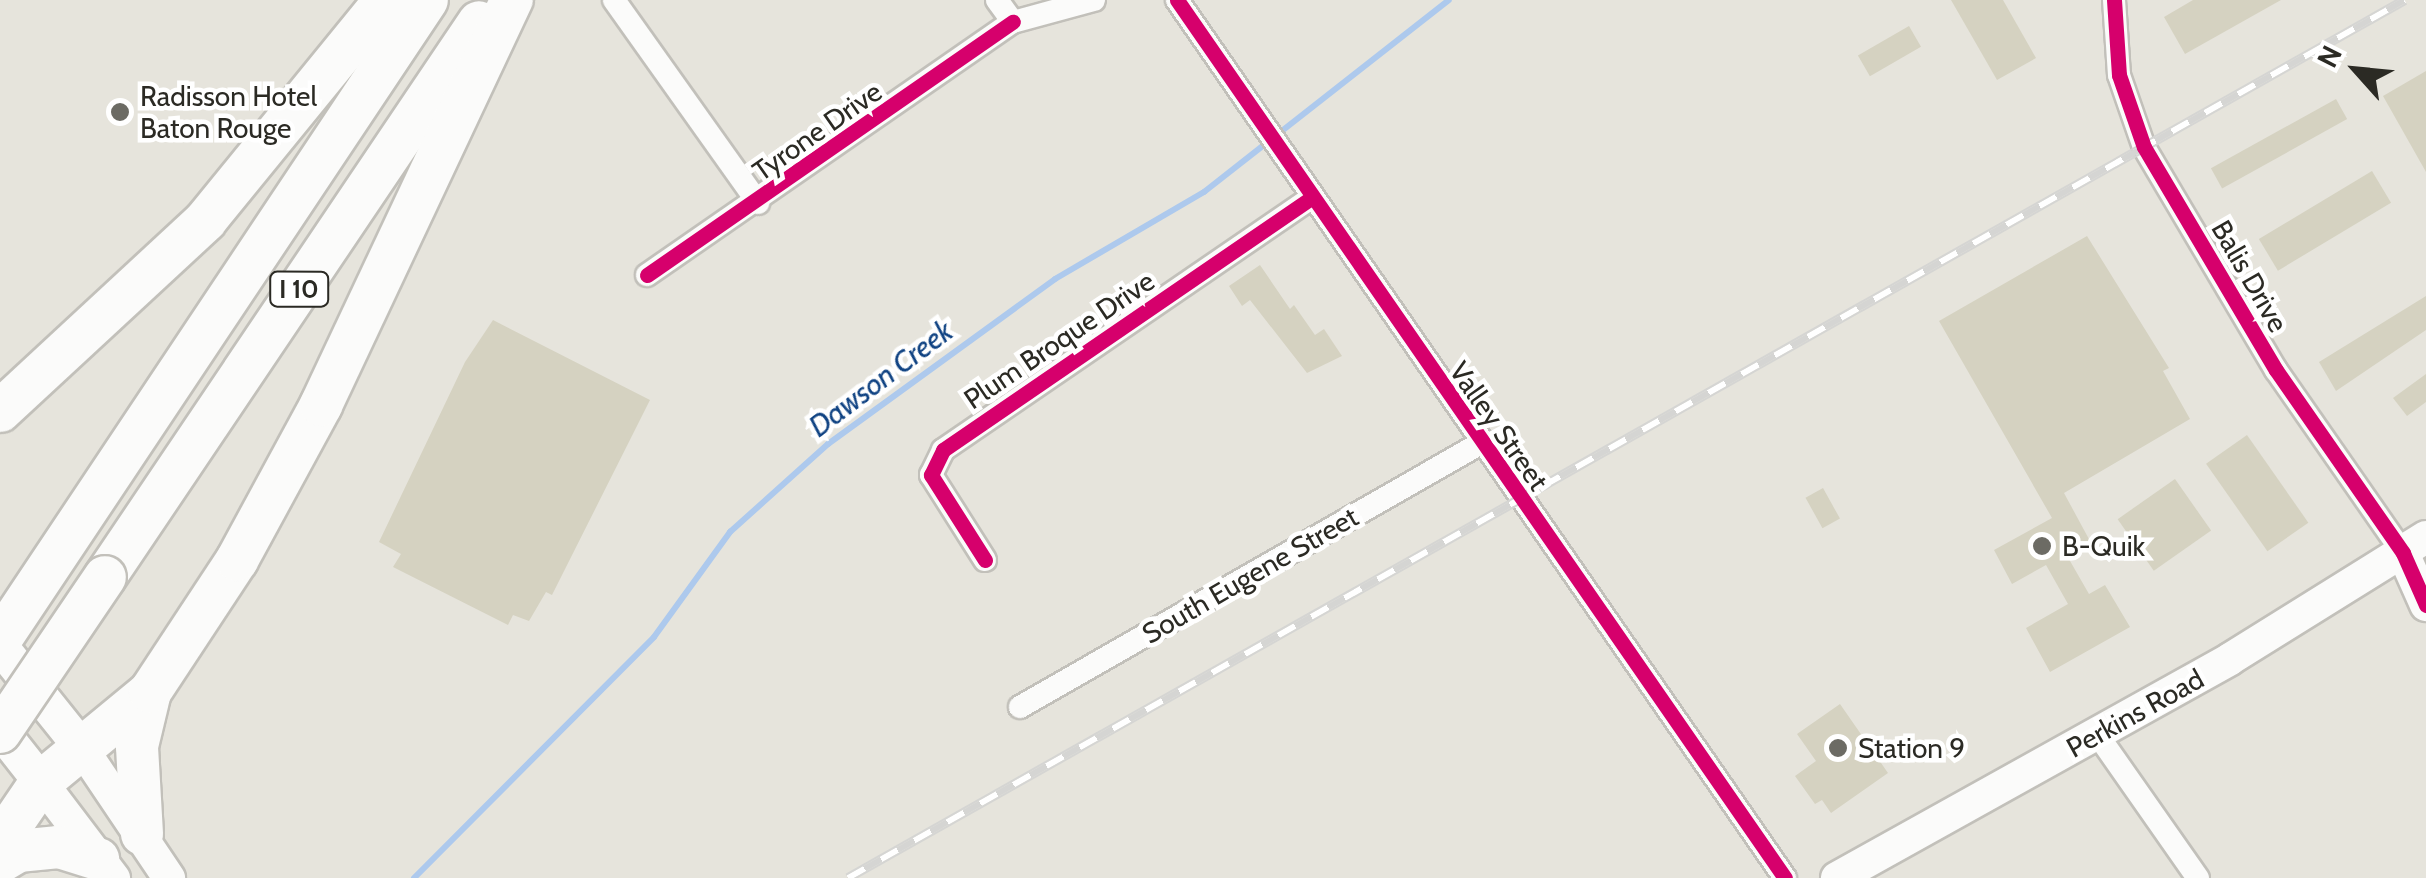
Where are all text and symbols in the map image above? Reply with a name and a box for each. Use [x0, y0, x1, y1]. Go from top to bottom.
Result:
north arrow [2306, 20, 2406, 120]
text: N [2310, 40, 2349, 73]
street label: Tyrone Drive [746, 74, 888, 188]
place label: Radisson Hotel Baton Rouge [140, 79, 317, 145]
marker: Radisson Hotel Baton Rouge [109, 101, 131, 123]
street label: Balis Drive [2205, 214, 2295, 338]
street label: Plum Broque Drive [958, 264, 1160, 416]
road number: I 10 [269, 269, 329, 309]
water label: Dawson Creek [802, 313, 960, 445]
street label: Valley Street [1442, 355, 1556, 497]
street label: South Eugene Street [1136, 500, 1364, 650]
place label: B-Quik [2062, 529, 2145, 563]
marker: B-Quik [2031, 535, 2053, 557]
street label: Perkins Road [2061, 662, 2209, 764]
place label: Station 9 [1858, 731, 1965, 765]
marker: Station 9 [1827, 737, 1849, 759]

